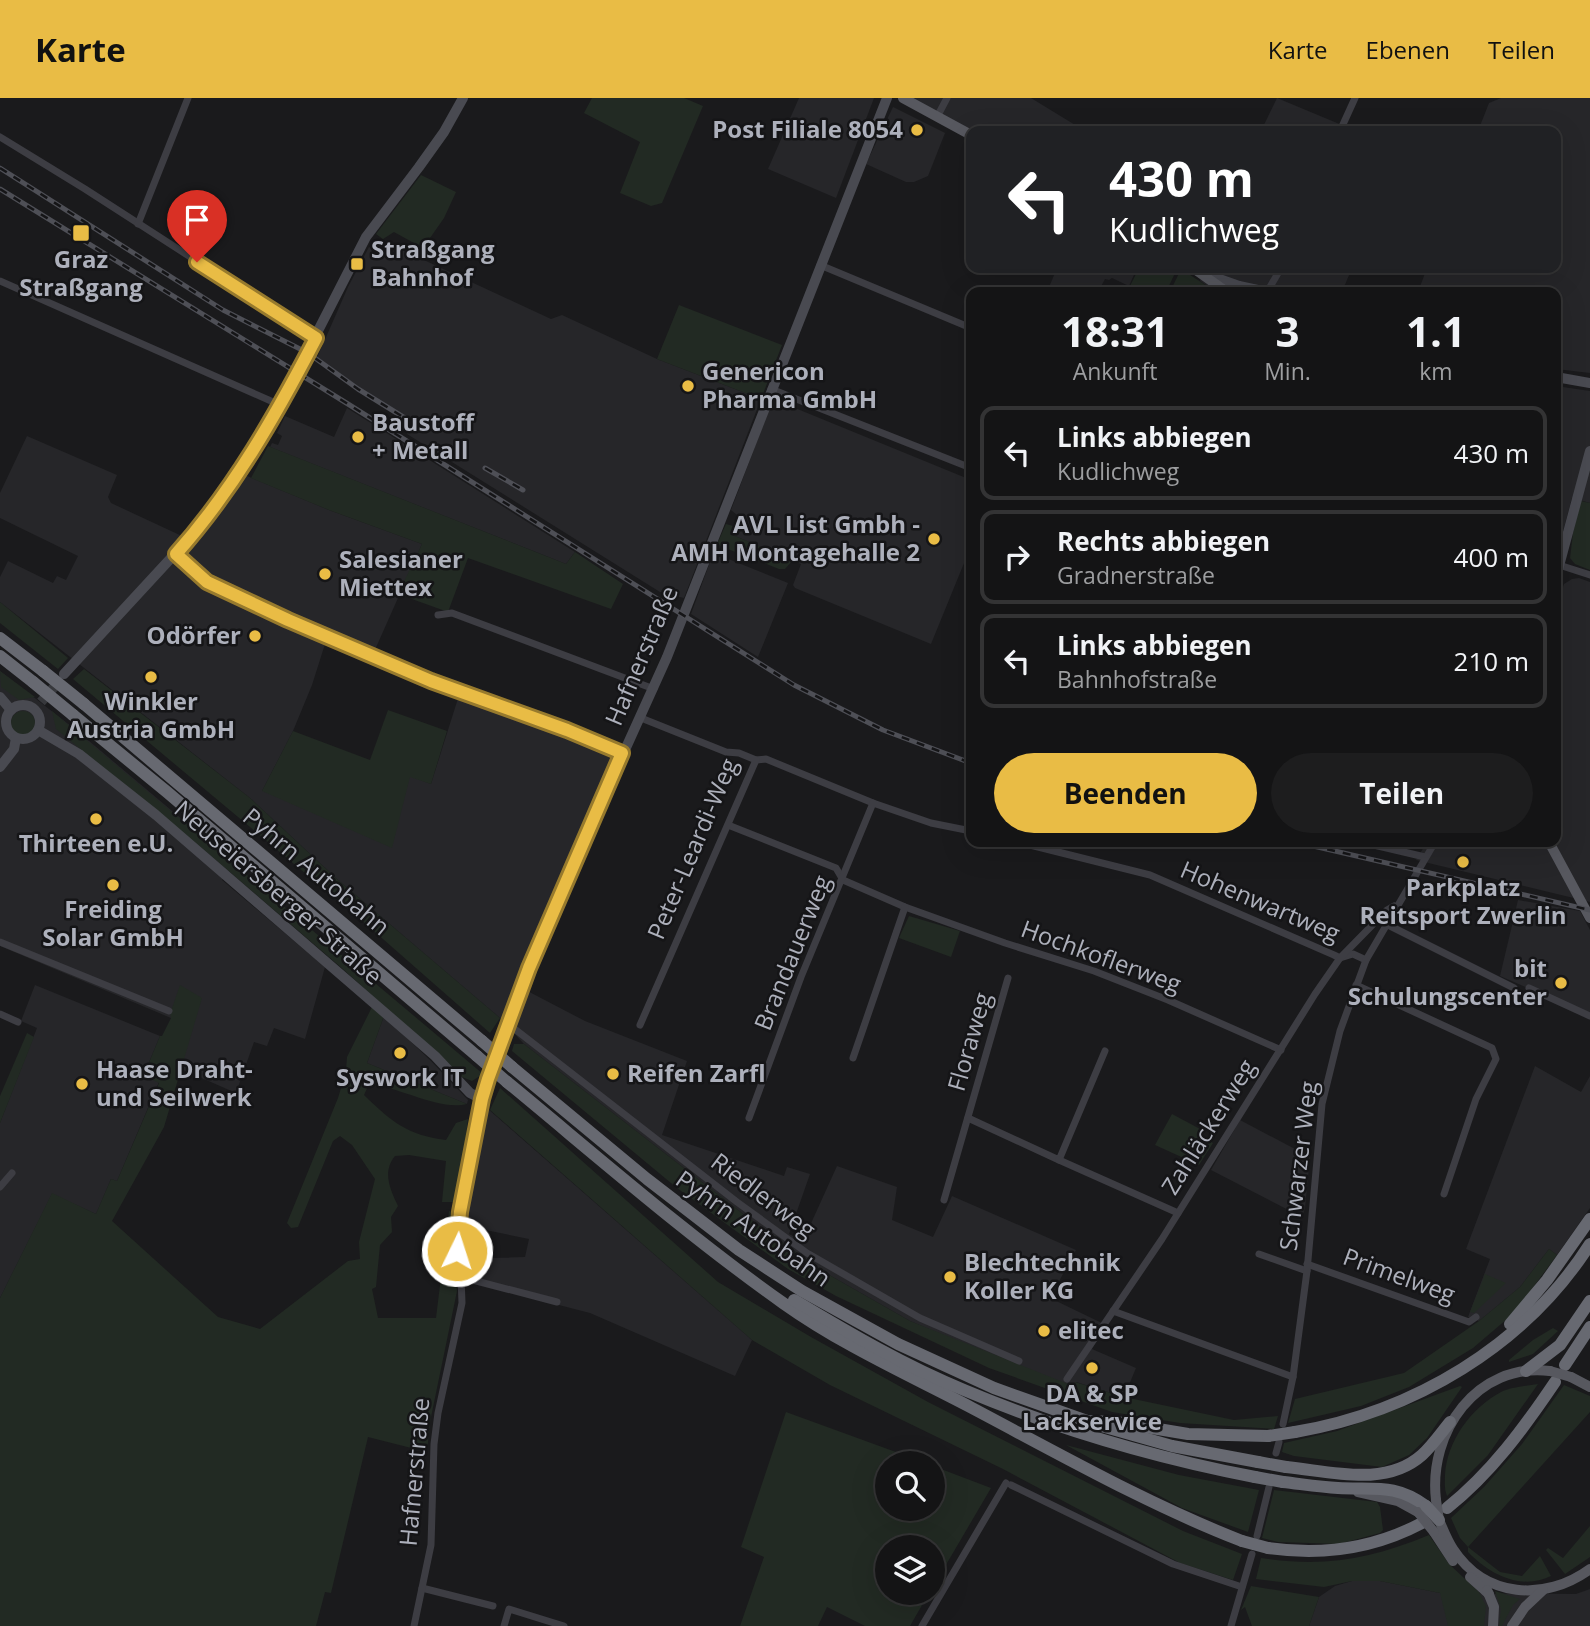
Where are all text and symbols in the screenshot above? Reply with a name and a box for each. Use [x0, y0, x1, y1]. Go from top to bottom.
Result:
text: Karte [35, 27, 126, 72]
text: Karte [1268, 33, 1328, 66]
text: Ebenen [1366, 33, 1450, 66]
text: Teilen [1488, 33, 1555, 66]
place label: Post Filiale 8054 [712, 112, 903, 145]
marker: Post Filiale 8054 [909, 122, 925, 138]
text: 430 m [1109, 145, 1254, 211]
icon: left [994, 154, 1085, 245]
pin [167, 190, 227, 262]
icon: arrive [178, 201, 216, 239]
text: Kudlichweg [1109, 208, 1279, 251]
marker: Graz Straßgang [71, 223, 91, 243]
place label: Straßgang Bahnhof [371, 232, 495, 293]
place label: Graz Straßgang [19, 242, 143, 303]
marker: Straßgang Bahnhof [349, 256, 365, 272]
text: 18:31 [1061, 302, 1169, 359]
text: 3 [1275, 302, 1300, 359]
text: 1.1 [1406, 302, 1466, 359]
place label: Genericon Pharma GmbH [702, 354, 877, 415]
text: Ankunft [1073, 355, 1158, 387]
text: Min. [1264, 355, 1311, 387]
text: km [1419, 355, 1453, 387]
marker: Genericon Pharma GmbH [680, 378, 696, 394]
place label: Baustoff + Metall [372, 405, 476, 466]
text: Links abbiegen [1057, 419, 1252, 455]
marker: Baustoff + Metall [350, 429, 366, 445]
icon: left [998, 434, 1036, 472]
text: 430 m [1454, 435, 1529, 471]
text: Kudlichweg [1057, 455, 1179, 487]
place label: AVL List Gmbh - AMH Montagehalle 2 [671, 507, 920, 568]
text: Rechts abbiegen [1057, 523, 1270, 559]
marker: AVL List Gmbh - AMH Montagehalle 2 [926, 531, 942, 547]
icon: right [998, 538, 1036, 576]
text: 400 m [1454, 539, 1529, 575]
place label: Salesianer Miettex [339, 542, 463, 603]
text: Gradnerstraße [1057, 559, 1215, 591]
marker: Salesianer Miettex [317, 566, 333, 582]
street label: Hafnerstraße [596, 581, 685, 730]
place label: Odörfer [147, 618, 241, 651]
text: Links abbiegen [1057, 627, 1252, 663]
marker: Odörfer [247, 628, 263, 644]
icon: left [998, 642, 1036, 680]
text: 210 m [1454, 643, 1529, 679]
text: Bahnhofstraße [1057, 663, 1217, 695]
marker: Winkler Austria GmbH [143, 669, 159, 685]
place label: Winkler Austria GmbH [67, 684, 235, 745]
street label: Peter-Leardi-Weg [639, 753, 745, 944]
button: Beenden [994, 753, 1257, 833]
button: Teilen [1271, 753, 1533, 833]
street label: Neuseiersberger Straße [168, 792, 390, 991]
street label: Pyhrn Autobahn [237, 800, 397, 942]
marker: Thirteen e.U. [88, 811, 104, 827]
place label: Thirteen e.U. [19, 826, 173, 859]
street label: Hohenwartweg [1176, 852, 1345, 949]
marker: Parkplatz Reitsport Zwerlin [1455, 854, 1471, 870]
street label: Brandauerweg [745, 870, 838, 1035]
place label: Parkplatz Reitsport Zwerlin [1359, 870, 1567, 931]
marker: Freiding Solar GmbH [105, 877, 121, 893]
place label: Freiding Solar GmbH [42, 892, 184, 953]
street label: Hochkoflerweg [1017, 911, 1186, 1000]
place label: bit Schulungscenter [1348, 951, 1547, 1012]
marker: bit Schulungscenter [1553, 975, 1569, 991]
street label: Floraweg [939, 988, 998, 1095]
marker: Syswork IT [392, 1045, 408, 1061]
place label: Haase Draht- und Seilwerk [96, 1052, 253, 1113]
street label: Zahläckerweg [1153, 1052, 1262, 1200]
place label: Reifen Zarfl [627, 1056, 766, 1089]
place label: Syswork IT [336, 1060, 464, 1093]
marker: Reifen Zarfl [605, 1066, 621, 1082]
marker: Haase Draht- und Seilwerk [74, 1076, 90, 1092]
street label: Schwarzer Weg [1271, 1079, 1324, 1252]
street label: Riedlerweg [705, 1144, 823, 1245]
street label: Pyhrn Autobahn [670, 1162, 838, 1294]
position arrow [420, 1214, 494, 1288]
street label: Primelweg [1339, 1239, 1460, 1310]
place label: Blechtechnik Koller KG [964, 1245, 1121, 1306]
marker: Blechtechnik Koller KG [942, 1269, 958, 1285]
place label: elitec [1058, 1313, 1124, 1346]
marker: elitec [1036, 1323, 1052, 1339]
marker: DA & SP Lackservice [1084, 1360, 1100, 1376]
place label: DA & SP Lackservice [1022, 1376, 1162, 1437]
street label: Hafnerstraße [391, 1396, 436, 1547]
map controls [875, 1451, 945, 1605]
button: search [875, 1451, 945, 1521]
button: layers [875, 1535, 945, 1605]

